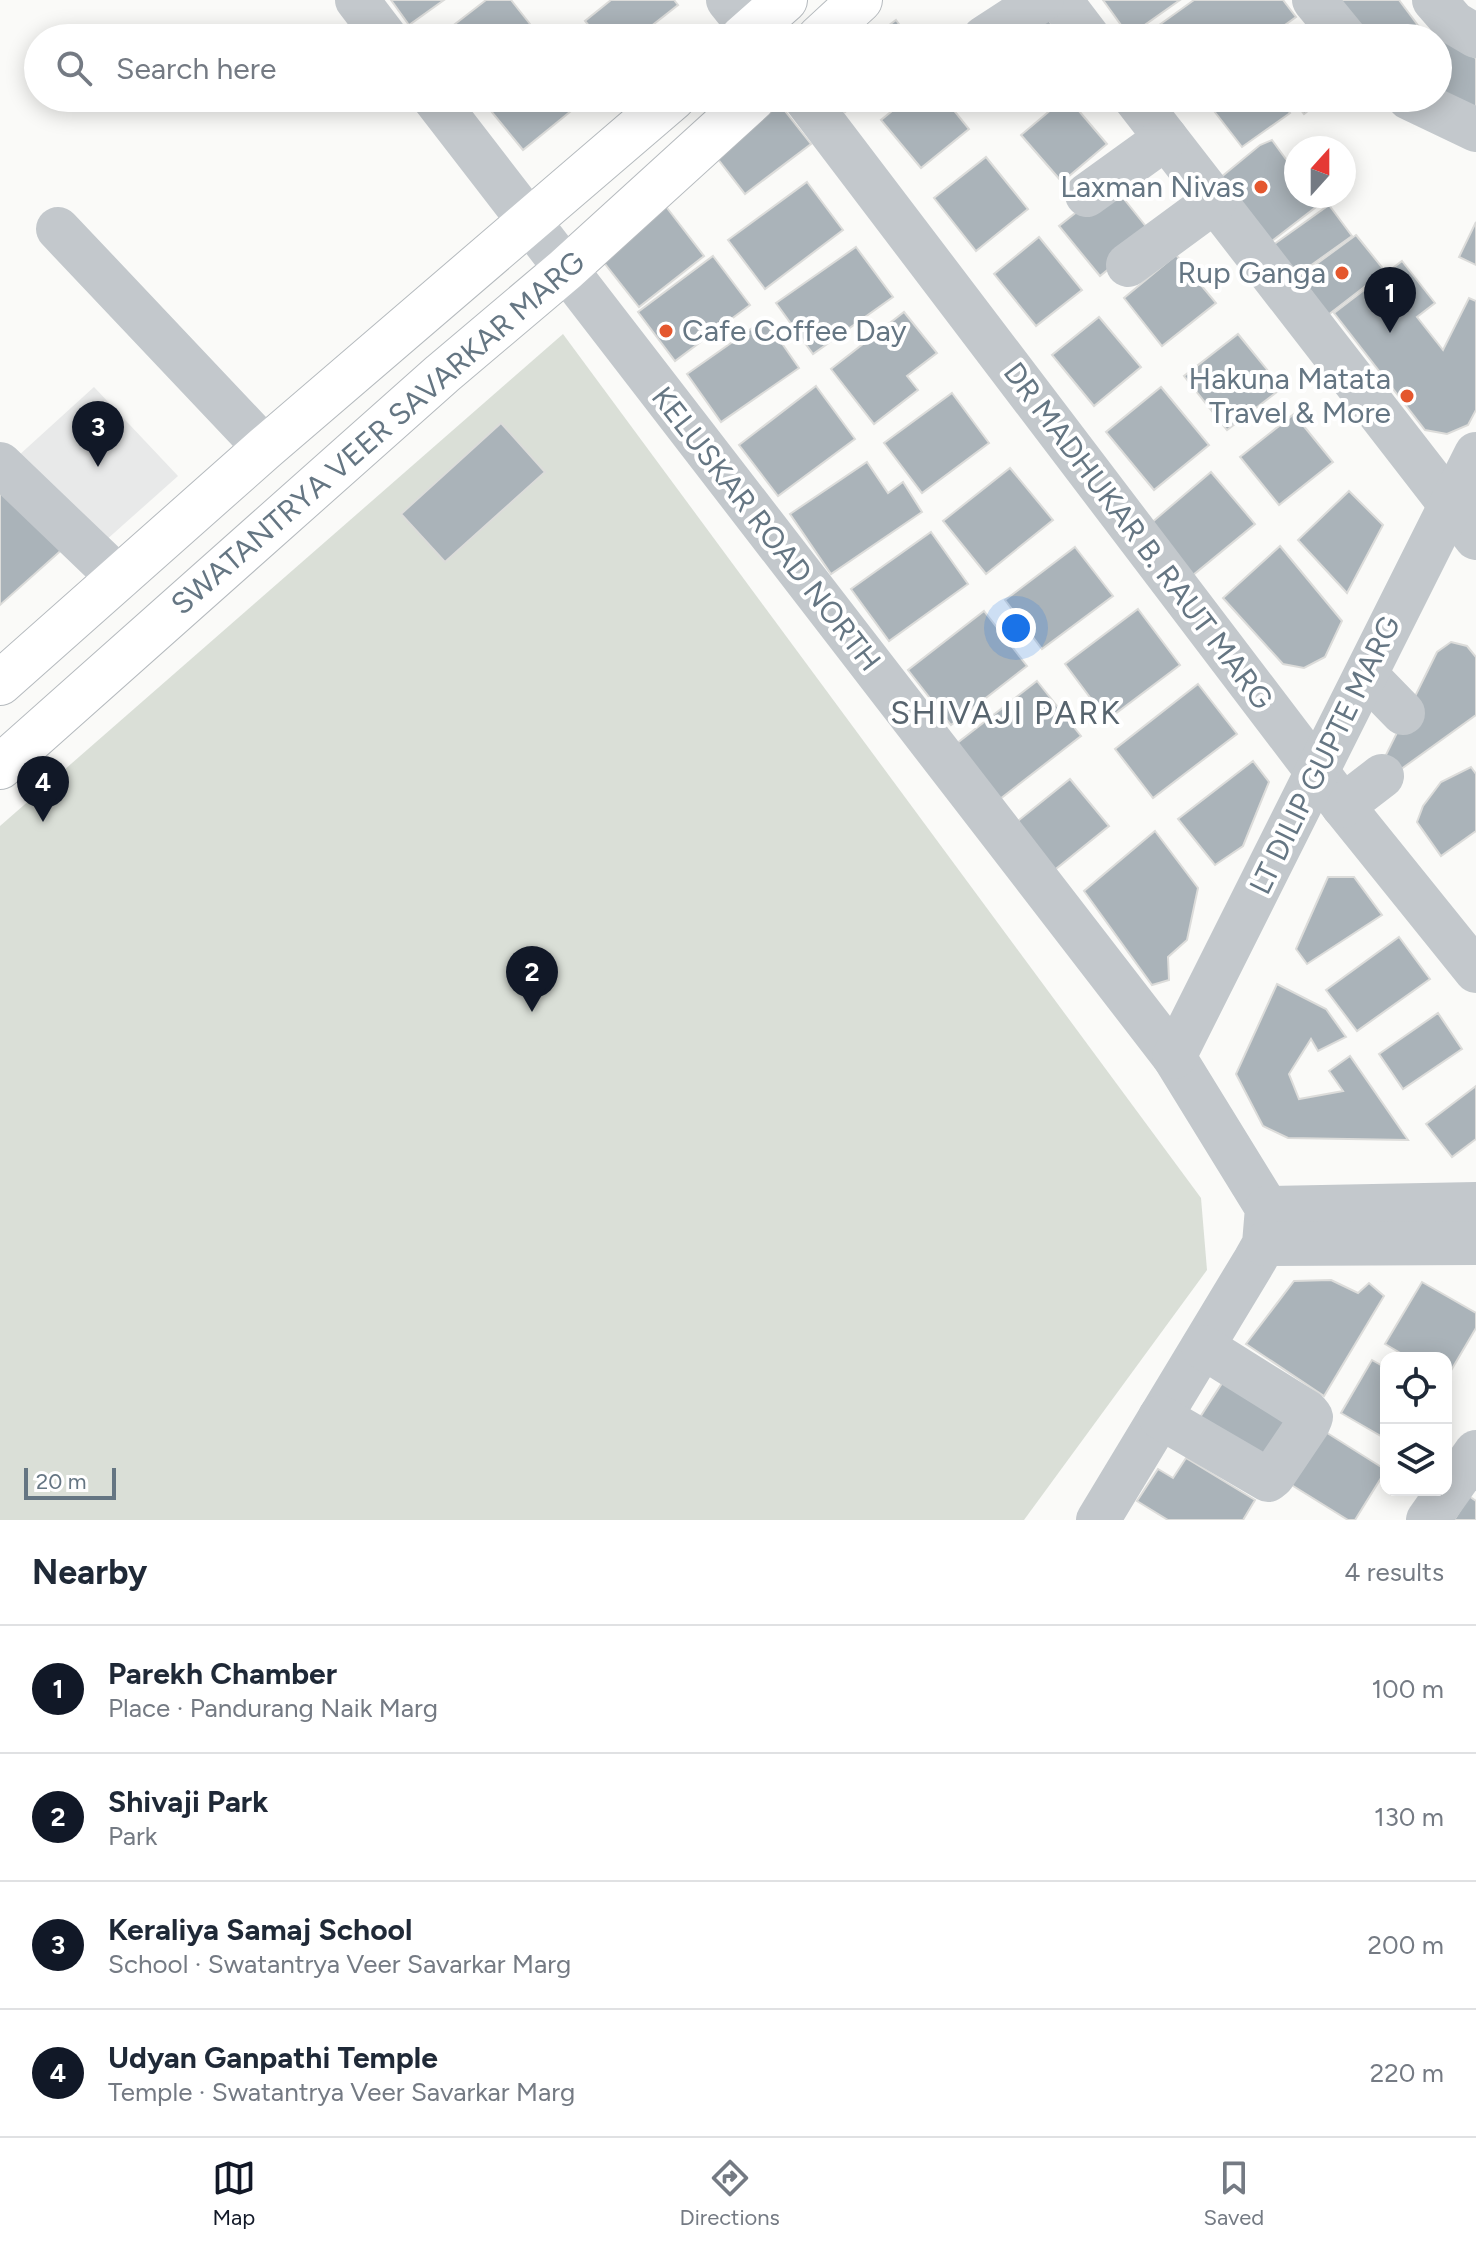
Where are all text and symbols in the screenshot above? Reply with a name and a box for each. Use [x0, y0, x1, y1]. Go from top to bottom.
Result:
search box [24, 24, 1452, 112]
icon: search [52, 46, 96, 90]
text: Search here [116, 50, 276, 87]
north arrow [1284, 136, 1356, 208]
place label: Laxman Nivas [1060, 168, 1245, 205]
marker: Laxman Nivas [1252, 178, 1270, 196]
street label: SWATANTRYA VEER SAVARKAR MARG [163, 243, 592, 622]
place label: Rup Ganga [1178, 254, 1326, 291]
marker: Rup Ganga [1333, 264, 1351, 282]
pin: 1 [1364, 267, 1416, 333]
place label: Cafe Coffee Day [682, 312, 907, 349]
marker: Cafe Coffee Day [657, 322, 675, 340]
street label: DR MADHUKAR B. RAUT MARG [996, 355, 1281, 717]
place label: Hakuna Matata Travel & More [1189, 360, 1391, 431]
street label: KELUSKAR ROAD NORTH [644, 379, 889, 678]
marker: Hakuna Matata Travel & More [1398, 387, 1416, 405]
pin: 3 [72, 401, 124, 467]
your location [996, 608, 1036, 648]
street label: LT DILIP GUPTE MARG [1241, 610, 1408, 900]
district label: SHIVAJI PARK [890, 694, 1122, 732]
pin: 4 [17, 756, 69, 822]
pin: 2 [506, 946, 558, 1012]
map controls [1380, 1352, 1452, 1496]
button: locate [1380, 1352, 1452, 1424]
button: layers [1380, 1424, 1452, 1496]
scale bar [24, 1464, 116, 1500]
text: 20 m [36, 1468, 87, 1495]
text: Nearby [32, 1552, 147, 1593]
text: 4 results [1344, 1556, 1444, 1588]
text: Parekh Chamber [108, 1655, 337, 1692]
text: 1 [53, 1673, 63, 1705]
text: 100 m [1371, 1673, 1444, 1705]
text: Place · Pandurang Naik Marg [108, 1692, 438, 1724]
text: Shivaji Park [108, 1783, 268, 1820]
text: 2 [50, 1801, 66, 1833]
text: 130 m [1374, 1801, 1444, 1833]
text: Park [108, 1820, 157, 1852]
text: Keraliya Samaj School [108, 1911, 412, 1948]
text: 3 [51, 1929, 65, 1961]
text: 200 m [1368, 1929, 1444, 1961]
text: School · Swatantrya Veer Savarkar Marg [108, 1948, 571, 1980]
text: Udyan Ganpathi Temple [108, 2039, 438, 2076]
text: 4 [50, 2057, 66, 2089]
text: 220 m [1370, 2057, 1444, 2089]
text: Temple · Swatantrya Veer Savarkar Marg [108, 2076, 575, 2108]
tab: Map [212, 2156, 256, 2231]
tab: Directions [680, 2156, 780, 2231]
tab: Saved [1203, 2156, 1264, 2231]

